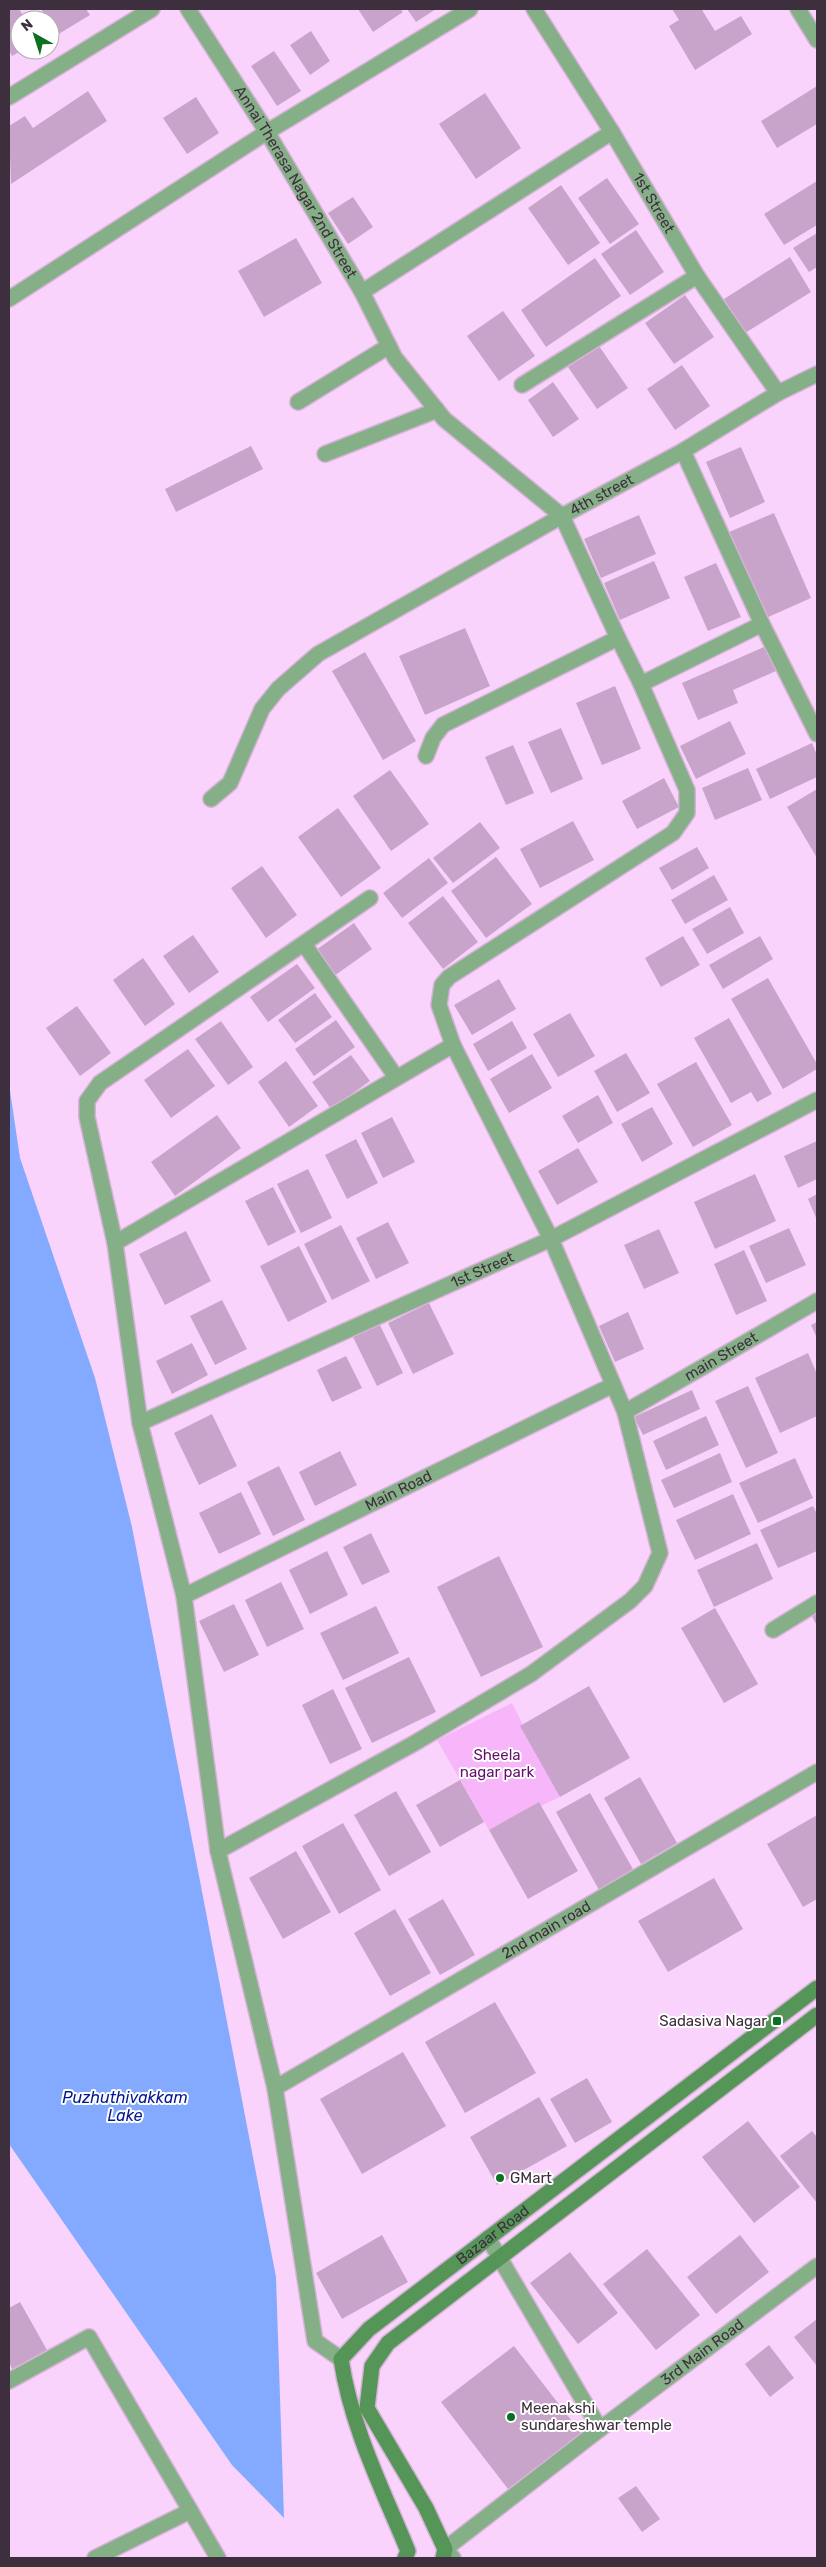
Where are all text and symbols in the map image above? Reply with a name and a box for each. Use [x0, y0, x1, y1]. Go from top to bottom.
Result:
north arrow [10, 10, 60, 60]
text: N [18, 16, 36, 35]
street label: Annai Therasa Nagar 2nd Street [231, 82, 361, 282]
street label: 1st Street [629, 169, 679, 236]
street label: 4th street [567, 470, 637, 519]
street label: 1st Street [448, 1248, 517, 1292]
street label: main Street [681, 1328, 761, 1385]
street label: Main Road [362, 1467, 435, 1515]
park label: Sheela nagar park [460, 1746, 534, 1781]
street label: 2nd main road [499, 1897, 594, 1963]
place label: Sadasiva Nagar [659, 2012, 767, 2030]
marker: Sadasiva Nagar [771, 2015, 783, 2027]
water label: Puzhuthivakkam Lake [62, 2088, 188, 2125]
place label: GMart [510, 2169, 552, 2187]
marker: GMart [494, 2172, 506, 2184]
street label: Bazaar Road [453, 2201, 533, 2268]
street label: 3rd Main Road [657, 2315, 747, 2389]
place label: Meenakshi sundareshwar temple [521, 2399, 672, 2434]
marker: Meenakshi sundareshwar temple [505, 2411, 517, 2423]

